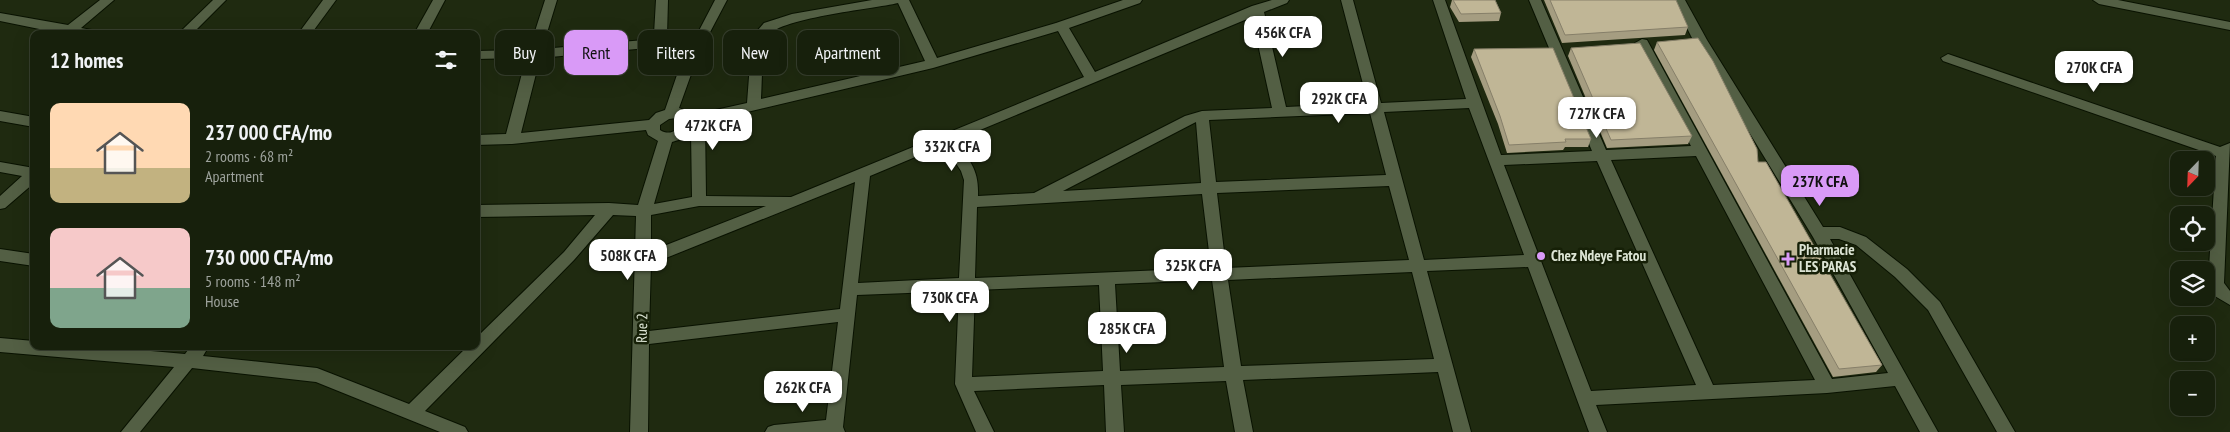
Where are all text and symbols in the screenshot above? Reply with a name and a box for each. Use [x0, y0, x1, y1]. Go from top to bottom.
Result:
pin: 456K CFA [1231, 15, 1335, 58]
text: 456K CFA [1255, 22, 1311, 42]
chip: Buy [495, 30, 554, 75]
chip: Rent [564, 30, 628, 75]
chip: Filters [638, 30, 713, 75]
chip: New [723, 30, 787, 75]
chip: Apartment [797, 30, 899, 75]
icon: filters [432, 46, 460, 74]
text: 12 homes [50, 47, 123, 74]
pin: 270K CFA [2042, 51, 2146, 93]
text: 270K CFA [2066, 57, 2122, 77]
pin: 292K CFA [1287, 82, 1391, 124]
text: 292K CFA [1311, 88, 1367, 108]
pin: 727K CFA [1545, 96, 1649, 139]
text: 727K CFA [1569, 103, 1625, 123]
pin: 472K CFA [661, 108, 765, 151]
text: 472K CFA [685, 115, 741, 135]
text: 237 000 CFA/mo [205, 119, 332, 146]
icon: home [90, 123, 150, 183]
pin: 332K CFA [900, 130, 1004, 172]
text: 332K CFA [924, 136, 980, 156]
text: 2 rooms · 68 m² [205, 146, 293, 166]
north arrow [2170, 151, 2215, 196]
map controls [2170, 151, 2215, 416]
pin: 237K CFA [1768, 164, 1872, 207]
text: Apartment [205, 166, 264, 186]
text: 237K CFA [1792, 171, 1848, 191]
button: locate [2170, 206, 2215, 251]
pin: 508K CFA [576, 238, 680, 281]
place label: Pharmacie LES PARAS [1799, 240, 1857, 276]
text: 730 000 CFA/mo [205, 244, 333, 271]
text: 508K CFA [600, 245, 656, 265]
place label: Chez Ndeye Fatou [1551, 246, 1646, 265]
icon: home [90, 248, 150, 308]
pin: 325K CFA [1141, 248, 1245, 291]
marker: Chez Ndeye Fatou [1535, 250, 1547, 262]
marker: Pharmacie LES PARAS [1781, 252, 1795, 266]
text: 325K CFA [1165, 255, 1221, 275]
button: layers [2170, 261, 2215, 306]
text: 5 rooms · 148 m² [205, 271, 301, 291]
pin: 730K CFA [898, 280, 1002, 323]
text: 730K CFA [922, 287, 978, 307]
text: House [205, 291, 239, 311]
pin: 285K CFA [1075, 312, 1179, 354]
street label: Rue 2 [632, 313, 651, 343]
button: + [2170, 316, 2215, 361]
text: 285K CFA [1099, 318, 1155, 338]
pin: 262K CFA [751, 370, 855, 413]
button: − [2170, 371, 2215, 416]
text: 262K CFA [775, 377, 831, 397]

